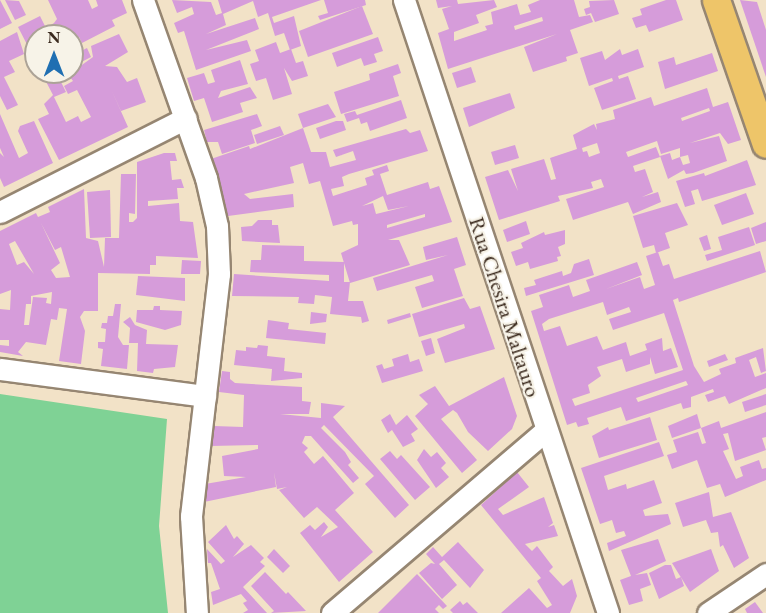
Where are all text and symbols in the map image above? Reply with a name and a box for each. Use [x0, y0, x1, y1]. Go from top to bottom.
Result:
north arrow [24, 24, 84, 84]
text: N [48, 27, 60, 48]
street label: Rua Chesira Maltauro [463, 214, 547, 400]

